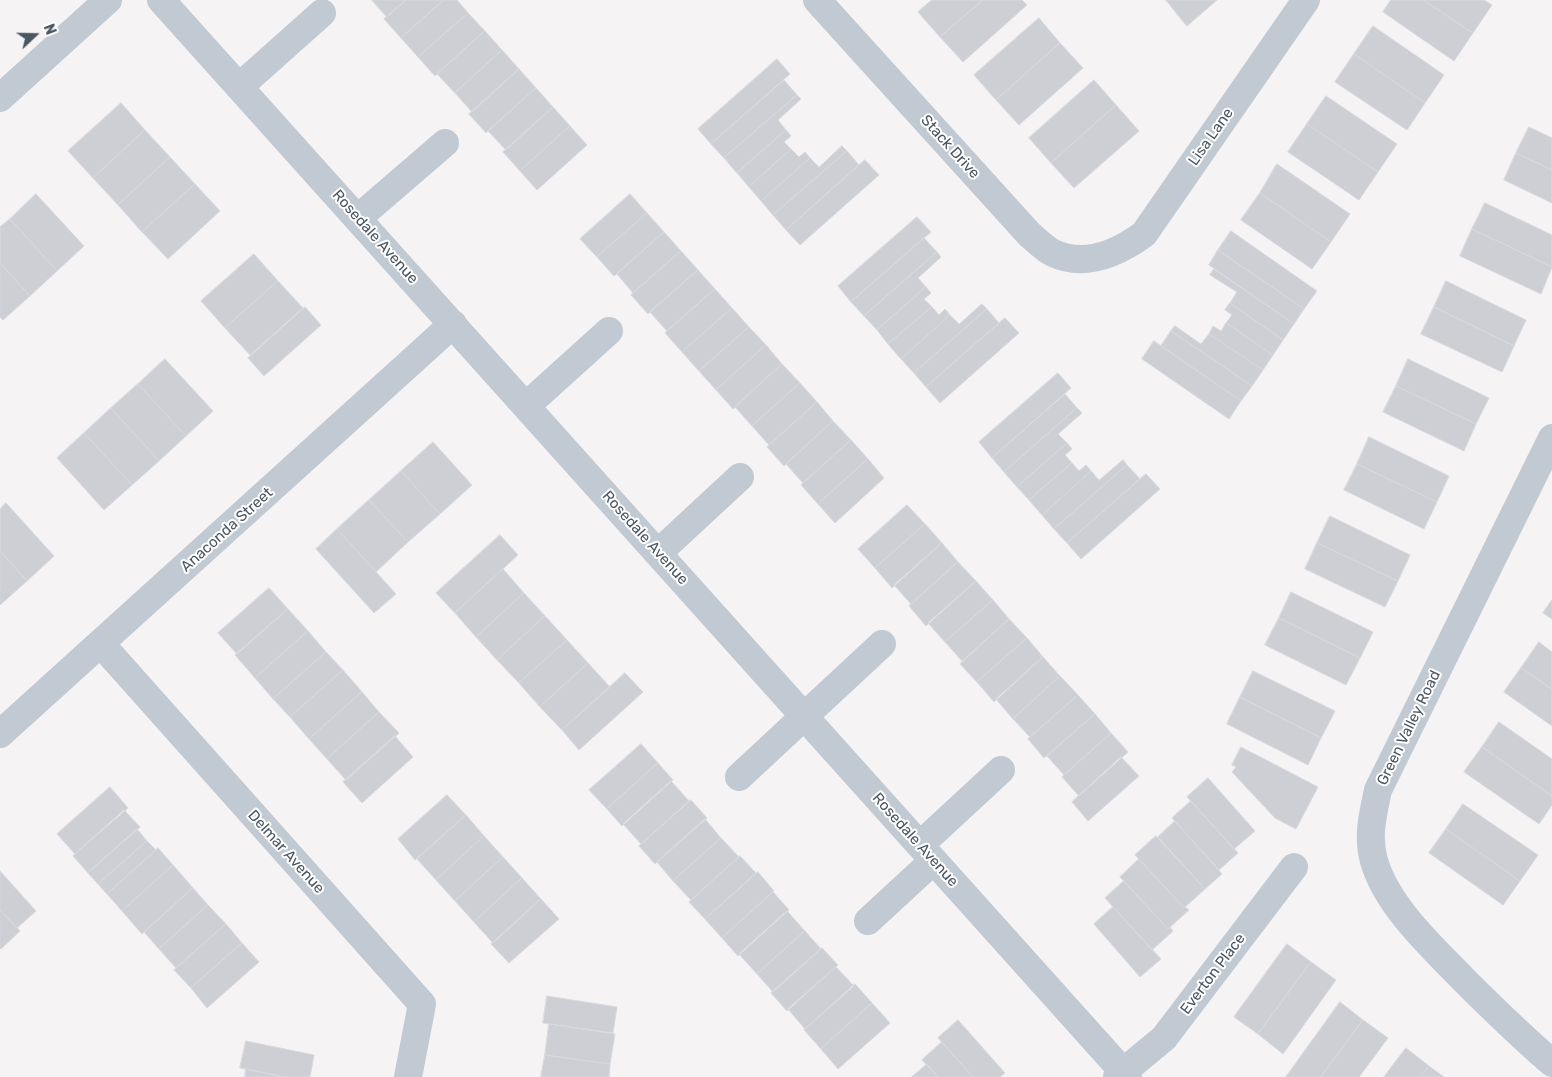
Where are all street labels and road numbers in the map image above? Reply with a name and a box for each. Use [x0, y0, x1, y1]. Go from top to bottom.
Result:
street label: Lisa Lane [1185, 105, 1237, 169]
street label: Stack Drive [917, 112, 983, 182]
street label: Rosedale Avenue [328, 186, 422, 288]
street label: Anaconda Street [177, 484, 277, 576]
street label: Rosedale Avenue [598, 487, 692, 589]
street label: Green Valley Road [1373, 668, 1445, 788]
street label: Rosedale Avenue [868, 789, 962, 891]
street label: Delmar Avenue [244, 807, 328, 897]
street label: Everton Place [1177, 930, 1249, 1018]

